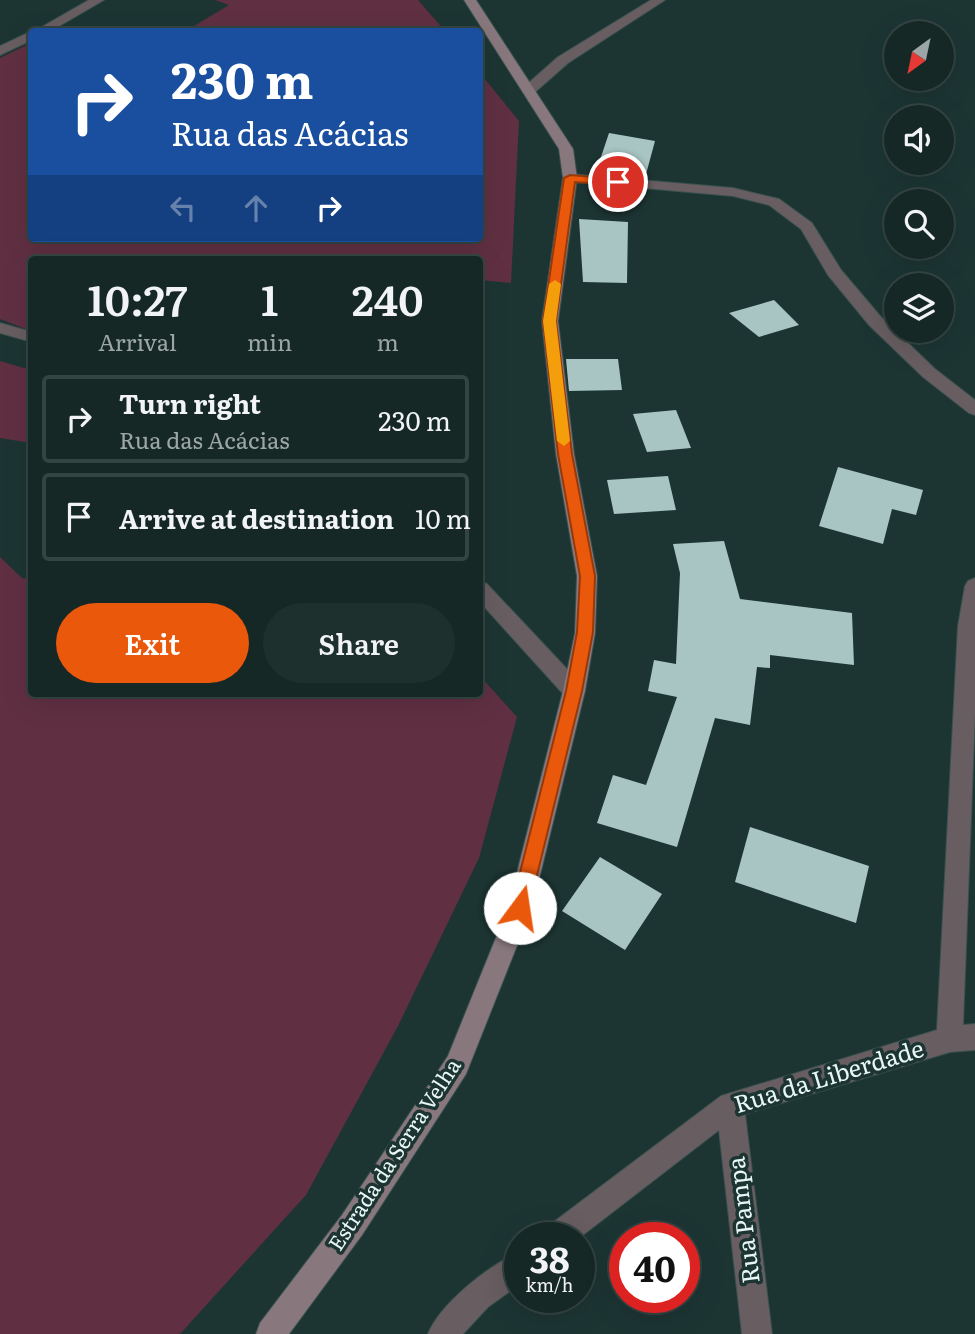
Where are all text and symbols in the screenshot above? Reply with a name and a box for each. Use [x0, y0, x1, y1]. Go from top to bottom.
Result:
north arrow [884, 21, 954, 91]
map controls [884, 21, 954, 343]
text: 230 m [171, 41, 314, 114]
icon: right [56, 56, 147, 147]
button: sound [884, 105, 954, 175]
text: Rua das Acácias [171, 108, 408, 156]
pin [588, 152, 648, 212]
icon: arrive [599, 163, 637, 201]
icon: left [164, 189, 202, 227]
icon: ahead [237, 189, 275, 227]
icon: right [310, 189, 348, 227]
button: search [884, 189, 954, 259]
text: 10:27 [88, 267, 187, 329]
text: 1 [261, 267, 278, 329]
text: 240 [352, 267, 423, 329]
button: layers [884, 273, 954, 343]
text: Arrival [98, 324, 177, 358]
text: min [247, 324, 292, 358]
text: m [376, 324, 399, 358]
text: Turn right [119, 383, 261, 422]
icon: right [60, 400, 98, 438]
text: 230 m [378, 400, 451, 439]
text: Rua das Acácias [119, 422, 290, 456]
icon: arrive [60, 498, 98, 536]
text: Arrive at destination [119, 498, 394, 537]
text: 10 m [415, 498, 471, 537]
button: Exit [56, 603, 249, 683]
button: Share [263, 603, 455, 683]
position arrow [483, 871, 557, 945]
street label: Rua da Liberdade [729, 1029, 927, 1120]
street label: Estrada da Serra Velha [319, 1051, 467, 1256]
street label: Rua Pampa [716, 1155, 767, 1286]
speed limit sign: 40 [609, 1222, 700, 1313]
text: 38 [529, 1232, 570, 1284]
text: km/h [526, 1271, 573, 1298]

